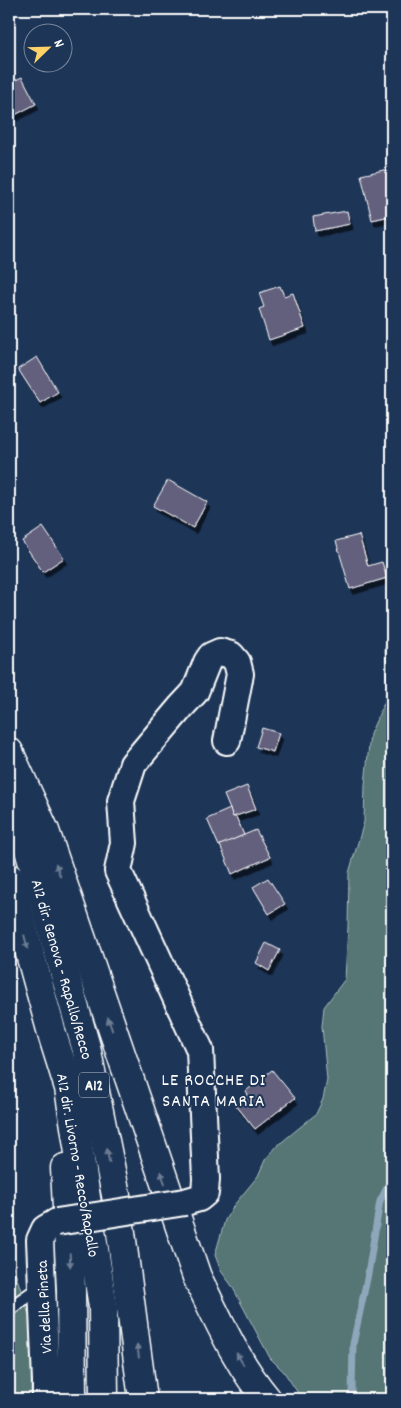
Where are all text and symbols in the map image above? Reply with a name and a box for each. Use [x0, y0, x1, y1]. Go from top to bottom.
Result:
north arrow [22, 22, 72, 72]
text: N [48, 37, 69, 51]
one-way arrow [54, 863, 61, 878]
street label: A12 dir. Genova - Rapallo/Recco [24, 877, 97, 1062]
one-way arrow [23, 935, 31, 950]
one-way arrow [106, 1016, 114, 1031]
district label: LE ROCCHE DI SANTA MARIA [162, 1069, 266, 1115]
street label: A12 dir. Livorno - Recco/Rapallo [49, 1072, 104, 1259]
road number: A12 [79, 1072, 109, 1098]
one-way arrow [104, 1148, 112, 1163]
one-way arrow [159, 1170, 167, 1185]
one-way arrow [67, 1252, 75, 1268]
street label: Via della Pineta [32, 1259, 59, 1354]
one-way arrow [133, 1343, 141, 1359]
one-way arrow [235, 1353, 244, 1366]

